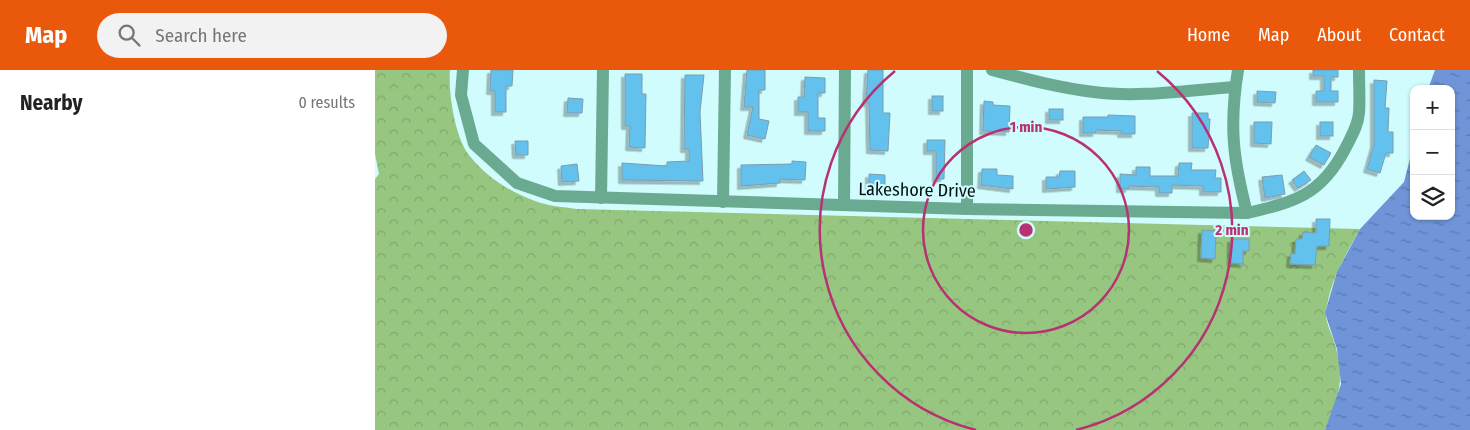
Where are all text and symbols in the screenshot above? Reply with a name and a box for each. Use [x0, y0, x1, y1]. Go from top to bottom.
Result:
search box [97, 13, 447, 58]
text: Map [25, 21, 67, 49]
icon: search [115, 21, 143, 49]
text: Search here [155, 24, 247, 47]
text: Home [1187, 24, 1230, 46]
text: Map [1258, 24, 1289, 46]
text: About [1317, 24, 1361, 46]
text: Contact [1389, 24, 1445, 46]
map controls [1410, 85, 1455, 220]
button: + [1410, 85, 1455, 130]
text: Nearby [20, 90, 82, 116]
text: 0 results [298, 93, 355, 112]
text: 1 min [1010, 118, 1042, 136]
button: − [1410, 130, 1455, 175]
button: layers [1410, 175, 1455, 220]
street label: Lakeshore Drive [858, 178, 976, 202]
centre of rings [1017, 221, 1035, 239]
text: 2 min [1214, 221, 1249, 239]

